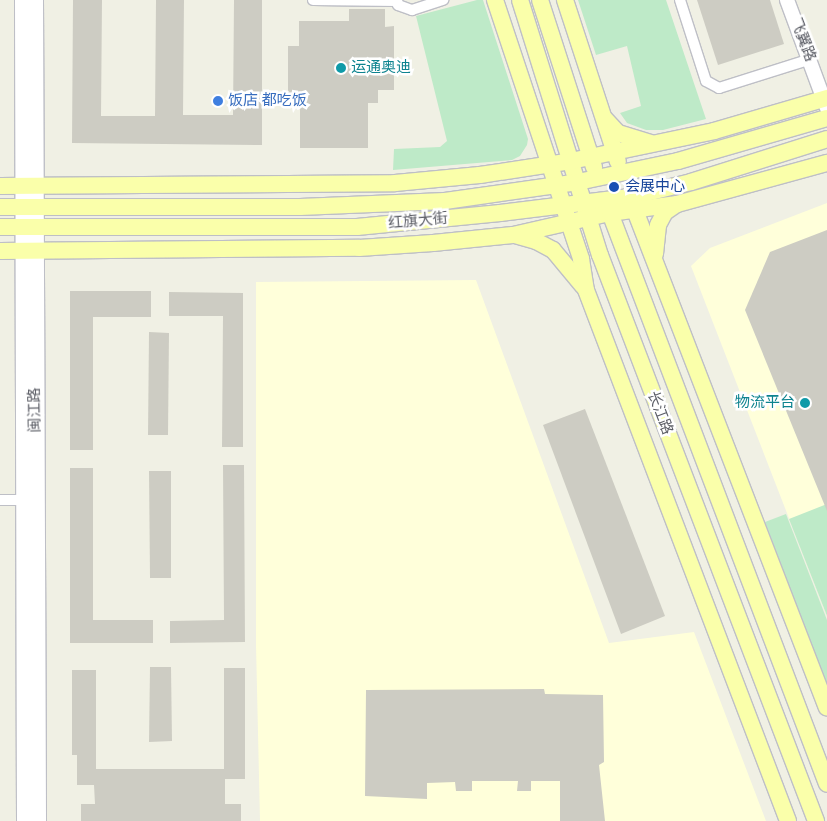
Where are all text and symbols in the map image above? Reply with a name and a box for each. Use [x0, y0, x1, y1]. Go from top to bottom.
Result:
street label: 飞翼路 [787, 16, 819, 64]
place label: 运通奥迪 [351, 59, 411, 77]
marker: 运通奥迪 [335, 62, 347, 74]
place label: 饭店 都吃饭 [228, 92, 307, 110]
marker: 饭店 都吃饭 [212, 95, 224, 107]
place label: 会展中心 [625, 178, 685, 196]
marker: 会展中心 [607, 180, 621, 194]
street label: 红旗大街 [387, 209, 449, 233]
street label: 闽江路 [26, 387, 44, 433]
street label: 长江路 [644, 389, 676, 437]
place label: 物流平台 [735, 394, 795, 412]
marker: 物流平台 [799, 397, 811, 409]

